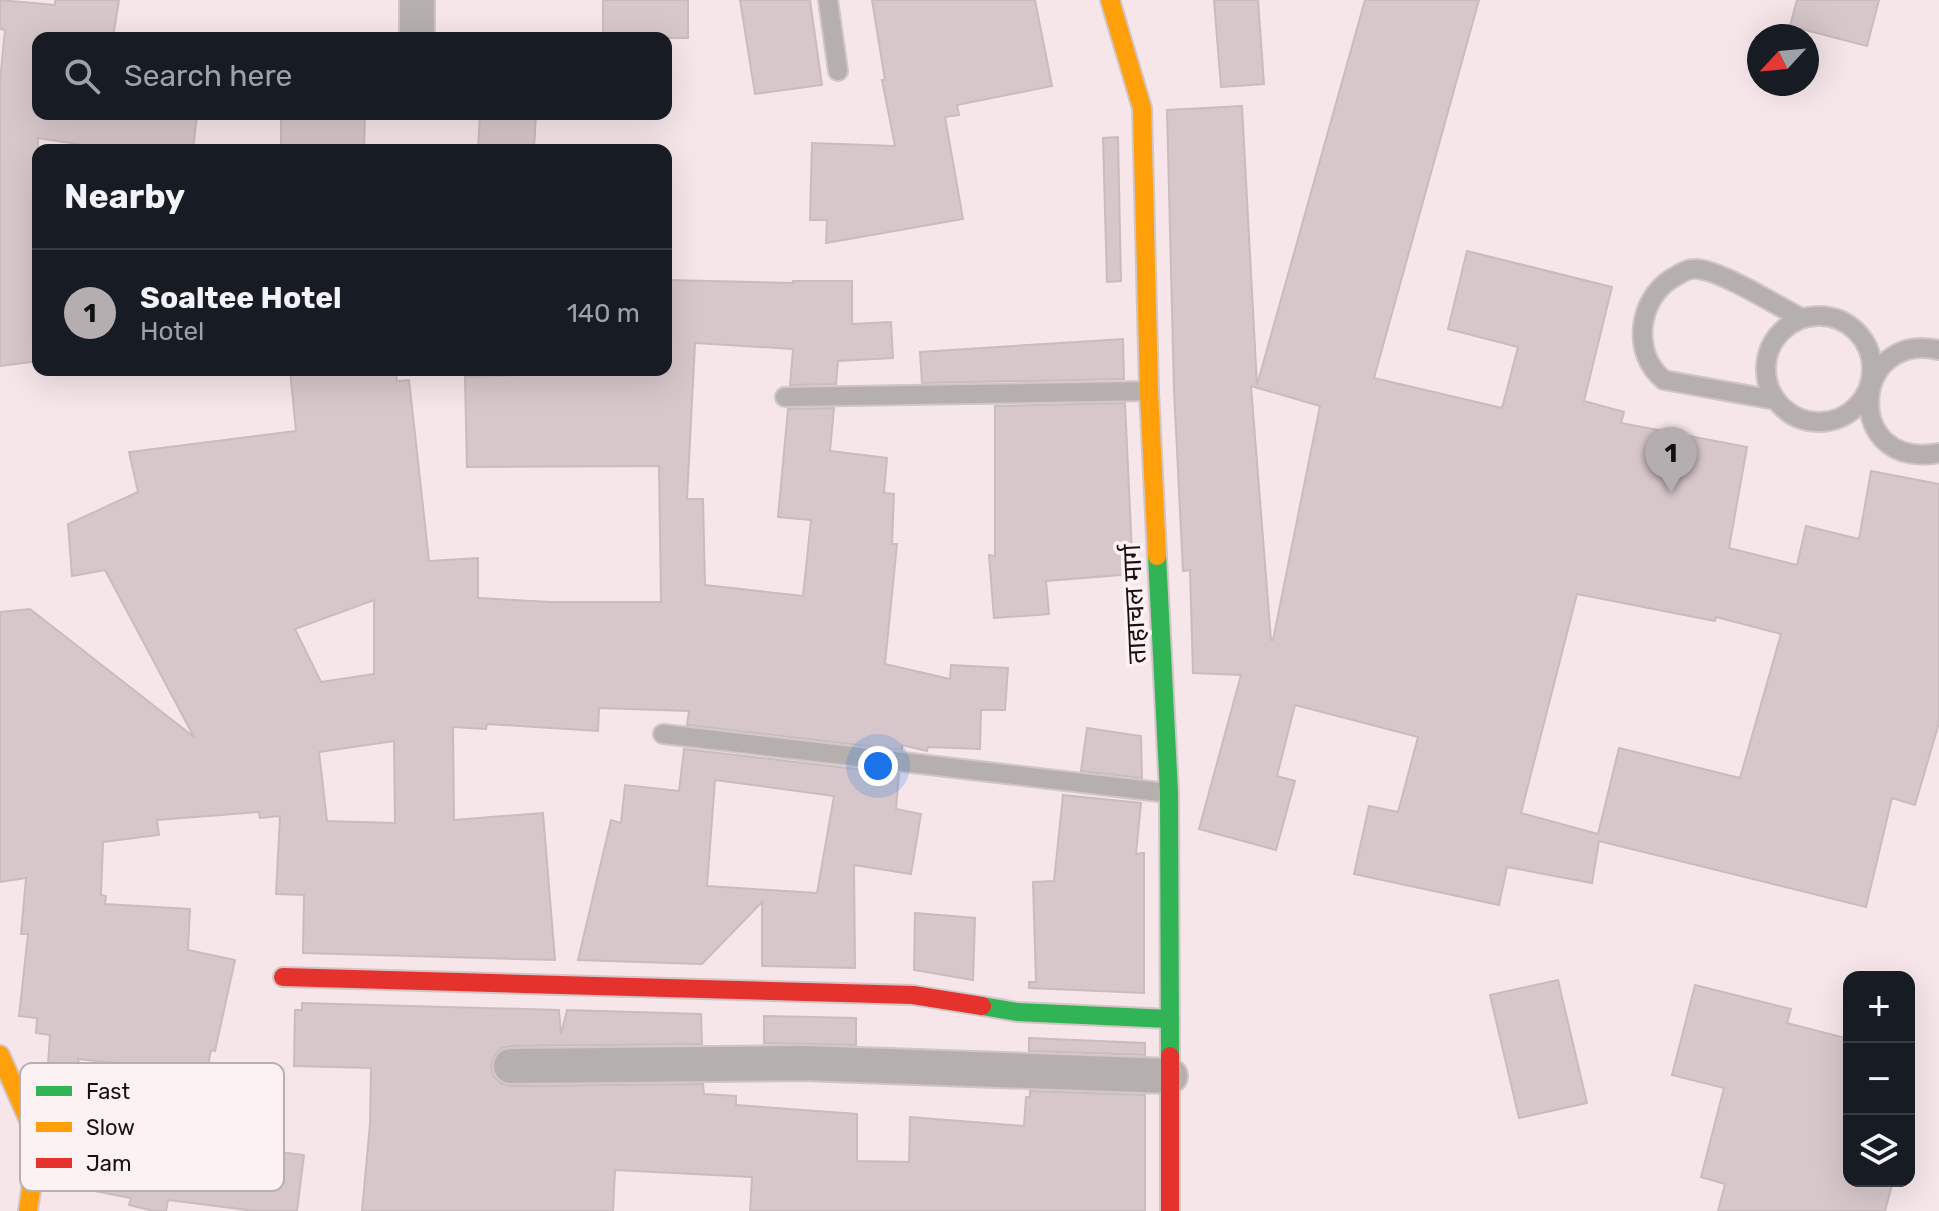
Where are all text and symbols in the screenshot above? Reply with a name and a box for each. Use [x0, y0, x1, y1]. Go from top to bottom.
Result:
north arrow [1747, 24, 1819, 96]
search box [32, 32, 672, 120]
icon: search [60, 54, 104, 98]
text: Search here [124, 58, 292, 94]
text: Nearby [64, 176, 185, 217]
text: Soaltee Hotel [140, 280, 342, 316]
text: 1 [84, 298, 96, 329]
text: 140 m [567, 298, 640, 329]
text: Hotel [140, 316, 204, 347]
pin: 1 [1645, 427, 1697, 493]
street label: ताहाचल मार्ग [1116, 542, 1153, 664]
your location [858, 746, 898, 786]
map controls [1843, 971, 1915, 1187]
button: + [1843, 971, 1915, 1043]
button: − [1843, 1043, 1915, 1115]
legend [20, 1063, 284, 1191]
text: Fast [86, 1078, 131, 1105]
text: Slow [86, 1114, 135, 1141]
button: layers [1843, 1115, 1915, 1187]
text: Jam [86, 1150, 132, 1177]

